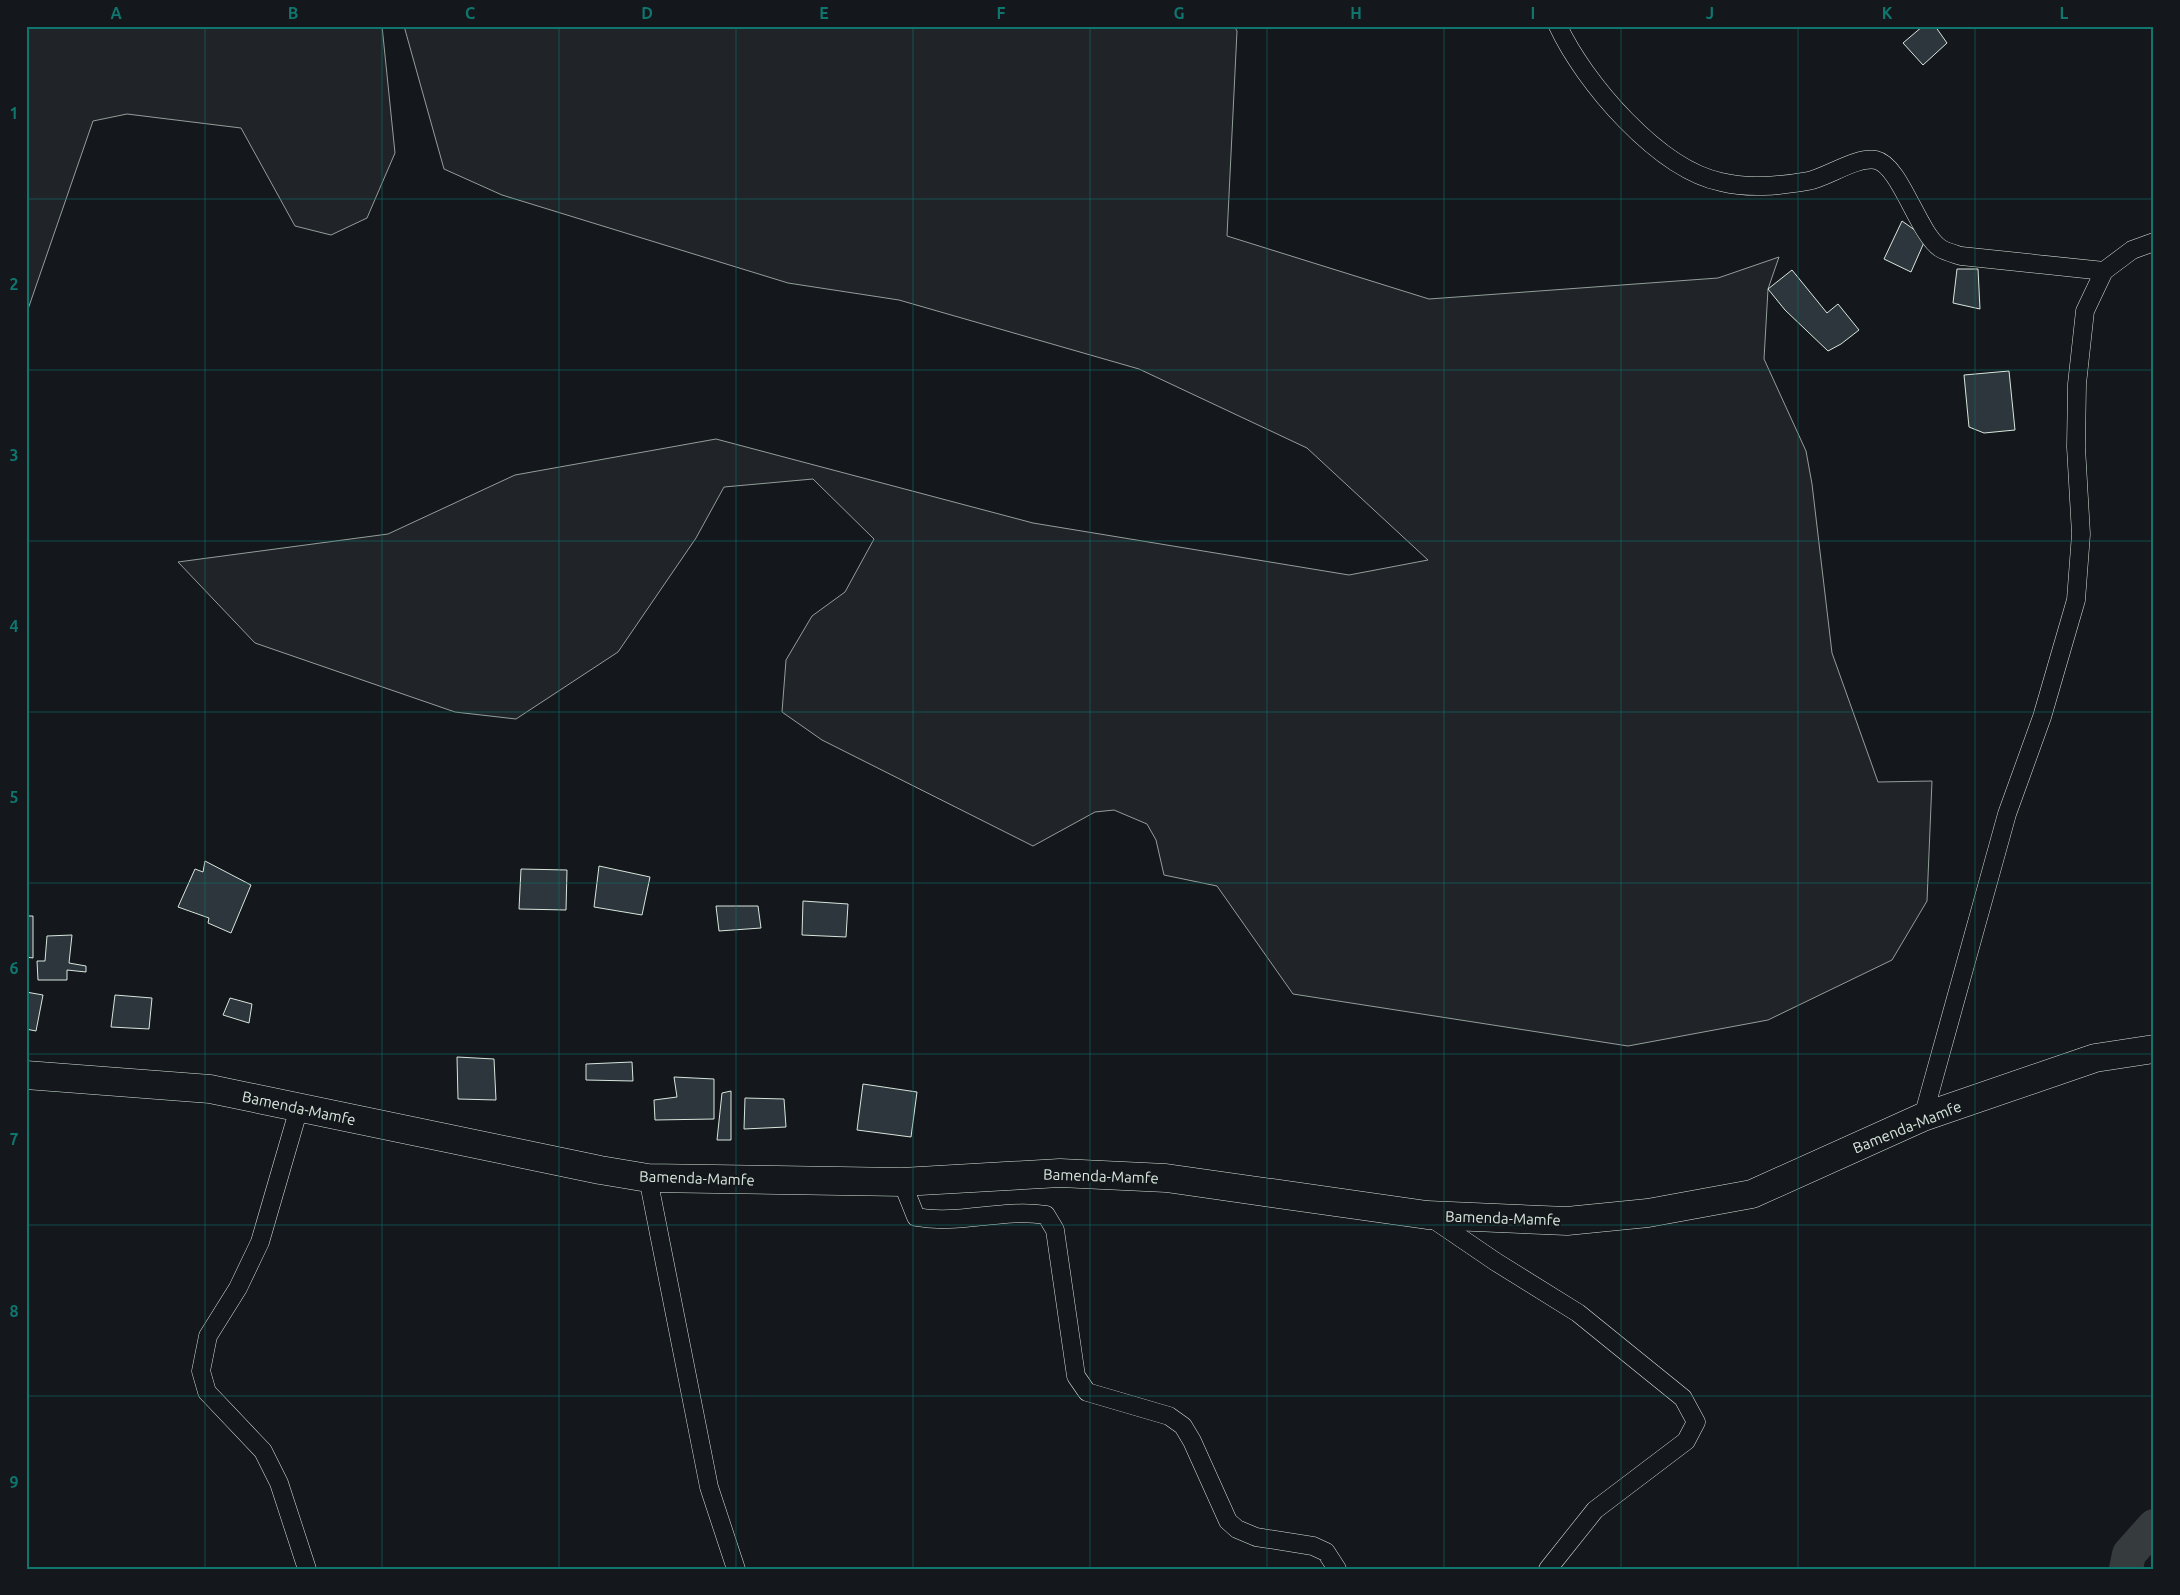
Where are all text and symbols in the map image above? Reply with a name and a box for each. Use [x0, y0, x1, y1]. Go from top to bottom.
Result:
text: A [110, 4, 122, 22]
text: B [288, 4, 298, 22]
text: C [465, 4, 475, 22]
text: D [641, 4, 653, 22]
text: E [819, 4, 829, 22]
text: F [997, 4, 1006, 22]
text: G [1173, 4, 1185, 22]
text: H [1350, 4, 1362, 22]
text: I [1531, 4, 1535, 22]
text: J [1706, 4, 1714, 22]
text: K [1882, 4, 1893, 22]
text: L [2060, 4, 2069, 22]
text: 1 [9, 104, 19, 122]
text: 2 [9, 275, 19, 293]
text: 3 [9, 446, 19, 464]
text: 4 [9, 617, 19, 635]
text: 5 [9, 788, 19, 806]
text: 6 [9, 959, 19, 977]
street label: Bamenda-Mamfe [241, 1088, 357, 1128]
street label: Bamenda-Mamfe [1850, 1097, 1964, 1157]
text: 7 [9, 1130, 19, 1148]
street label: Bamenda-Mamfe [1043, 1165, 1159, 1187]
street label: Bamenda-Mamfe [639, 1167, 755, 1189]
street label: Bamenda-Mamfe [1445, 1207, 1561, 1229]
text: 8 [9, 1302, 19, 1320]
text: 9 [9, 1473, 19, 1491]

